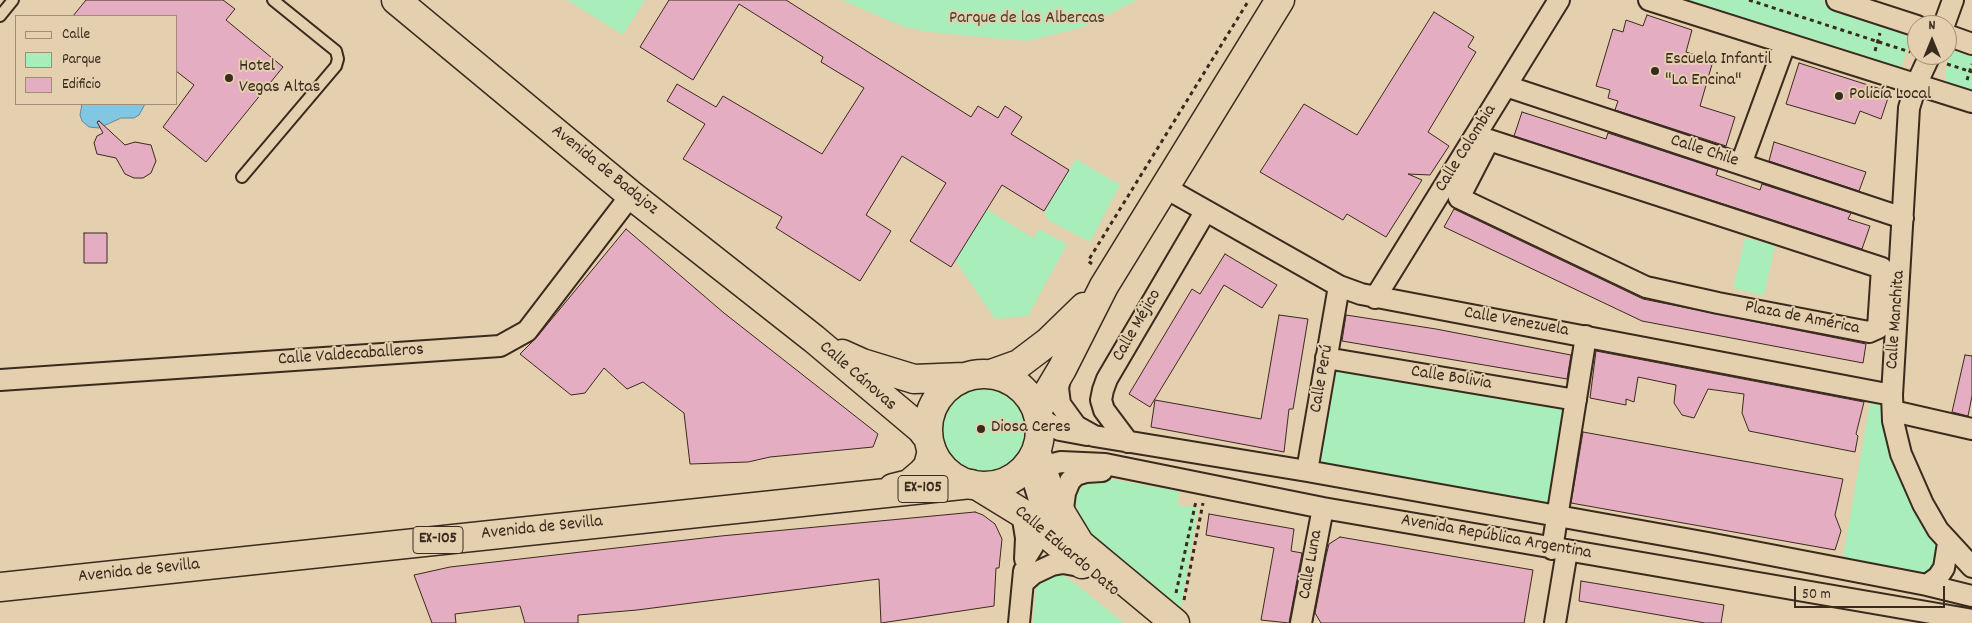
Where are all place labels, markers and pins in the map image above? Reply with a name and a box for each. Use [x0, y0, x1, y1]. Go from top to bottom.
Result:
place label: Escuela Infantil "La Encina" [1665, 50, 1772, 92]
place label: Hotel Vegas Altas [239, 57, 320, 100]
marker: Escuela Infantil "La Encina" [1649, 65, 1661, 77]
marker: Hotel Vegas Altas [223, 72, 235, 84]
place label: Policía Local [1849, 85, 1931, 107]
marker: Policía Local [1833, 90, 1845, 102]
place label: Diosa Ceres [991, 418, 1071, 440]
marker: Diosa Ceres [975, 423, 987, 435]

